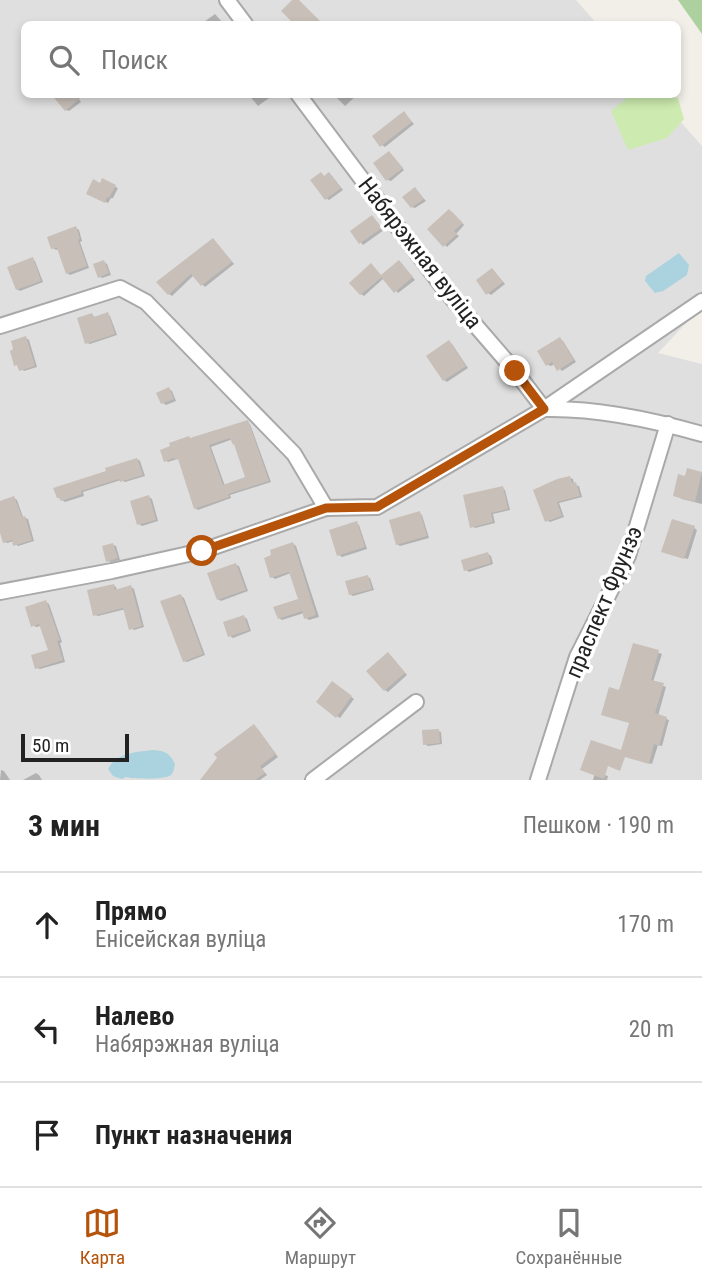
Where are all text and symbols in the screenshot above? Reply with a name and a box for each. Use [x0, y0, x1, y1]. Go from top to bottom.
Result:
search box [21, 21, 681, 98]
icon: search [45, 41, 83, 79]
text: Поиск [101, 45, 168, 75]
street label: Набярэжная вуліца [353, 172, 487, 334]
route end [499, 355, 530, 386]
street label: праспект Фрунзэ [560, 522, 648, 682]
route start [186, 535, 217, 566]
scale bar [21, 731, 130, 763]
text: 50 m [32, 734, 69, 757]
text: 3 мин [28, 808, 100, 843]
text: Пешком · 190 m [523, 812, 674, 839]
text: Прямо [95, 896, 167, 926]
icon: ahead [28, 906, 66, 944]
text: 170 m [617, 911, 674, 938]
text: Енісейская вуліца [95, 926, 266, 953]
text: Налево [95, 1001, 175, 1031]
icon: left [28, 1011, 66, 1049]
text: 20 m [629, 1016, 674, 1043]
text: Набярэжная вуліца [95, 1031, 280, 1058]
icon: arrive [28, 1116, 66, 1154]
text: Пункт назначения [95, 1120, 293, 1150]
tab: Карта [80, 1204, 125, 1269]
tab: Маршрут [285, 1204, 356, 1269]
tab: Сохранённые [516, 1204, 622, 1269]

